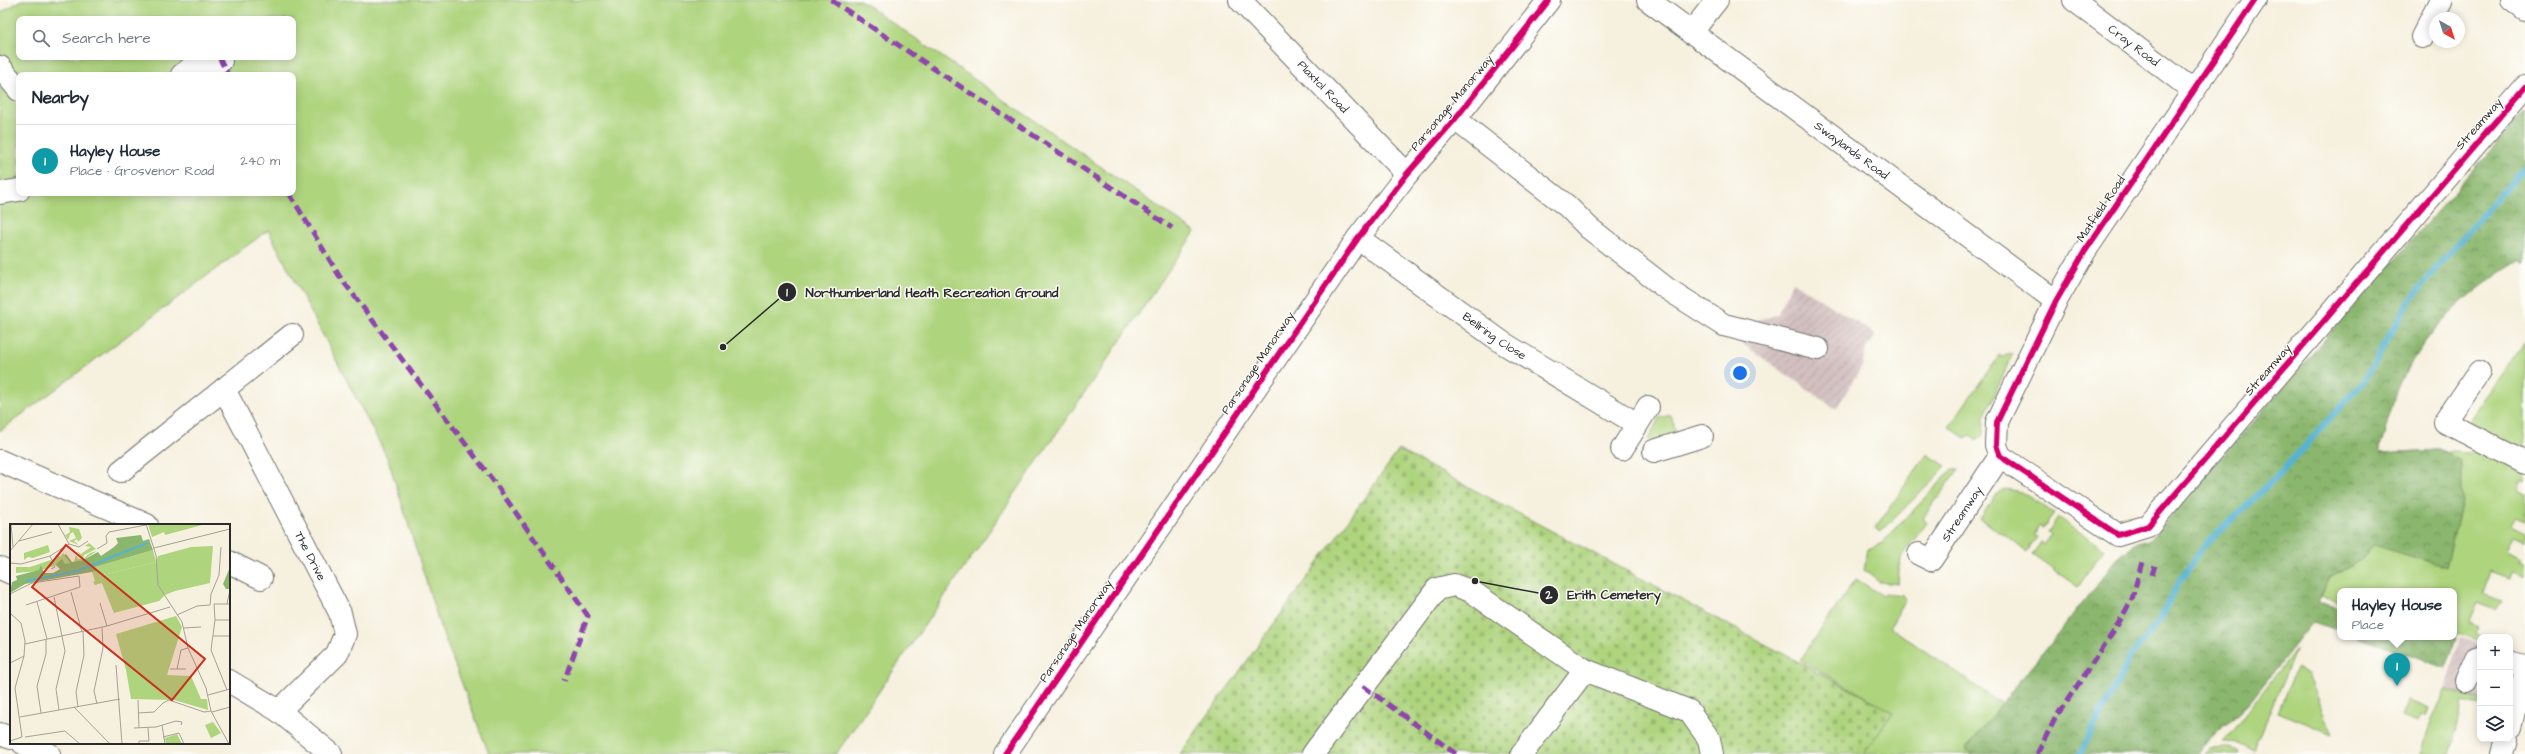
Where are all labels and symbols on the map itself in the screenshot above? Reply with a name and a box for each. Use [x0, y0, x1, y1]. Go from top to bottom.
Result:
north arrow [2429, 12, 2465, 48]
street label: Cray Road [2105, 20, 2163, 70]
street label: Parsonage Manorway [1407, 51, 1498, 155]
street label: Plaxtol Road [1294, 56, 1352, 117]
street label: Streamway [2452, 94, 2507, 154]
street label: Swaylands Road [1811, 117, 1892, 183]
street label: Matfield Road [2072, 172, 2130, 246]
callout: Northumberland Heath Recreation Ground [777, 280, 1066, 305]
text: 1 [786, 284, 788, 301]
text: Northumberland Heath Recreation Ground [806, 284, 1059, 302]
street label: Parsonage Manorway [1217, 308, 1300, 418]
street label: Bellring Close [1459, 308, 1530, 364]
street label: Streamway [2241, 340, 2296, 400]
your location [1730, 363, 1750, 383]
street label: Streamway [1937, 482, 1987, 545]
inset map [10, 524, 230, 744]
street label: The Drive [291, 528, 331, 584]
street label: Parsonage Manorway [1035, 576, 1118, 686]
callout: Erith Cemetery [1539, 582, 1669, 607]
text: Erith Cemetery [1567, 586, 1662, 605]
text: 2 [1545, 587, 1553, 604]
pin: 1 [2384, 653, 2410, 686]

